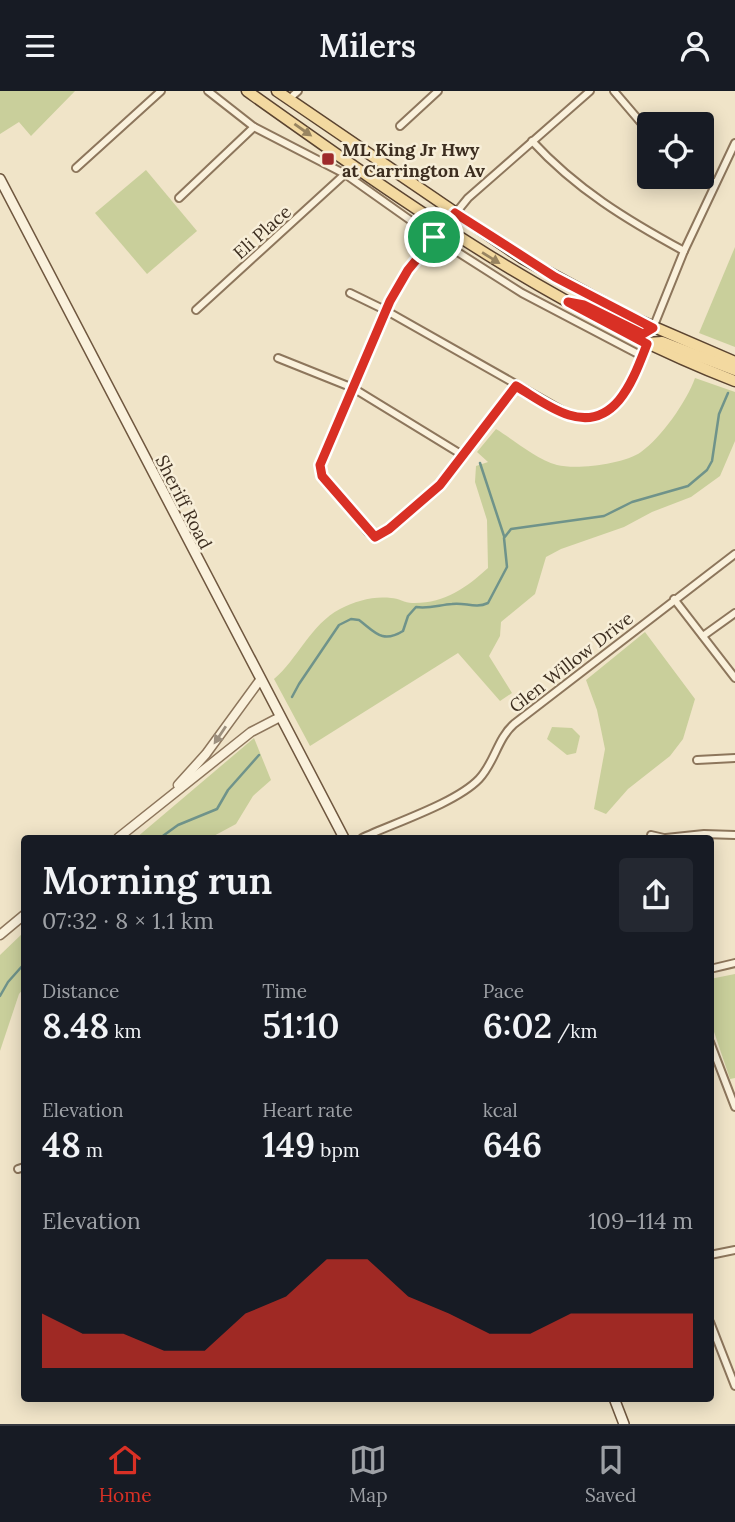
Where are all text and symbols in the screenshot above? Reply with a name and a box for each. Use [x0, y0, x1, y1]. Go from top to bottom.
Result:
text: Milers [319, 25, 416, 66]
icon: menu [21, 27, 59, 65]
icon: person [676, 27, 714, 65]
map controls [637, 112, 714, 189]
button: locate [637, 112, 714, 189]
one-way arrow [294, 123, 312, 137]
place label: ML King Jr Hwy at Carrington Av [342, 138, 485, 182]
marker: ML King Jr Hwy at Carrington Av [320, 151, 336, 167]
street label: Eli Place [228, 200, 296, 264]
pin [404, 207, 464, 267]
icon: arrive [415, 218, 453, 256]
one-way arrow [482, 252, 501, 265]
street label: Sheriff Road [151, 451, 218, 553]
street label: Glen Willow Drive [504, 606, 638, 718]
one-way arrow [213, 725, 226, 745]
text: Morning run [42, 856, 272, 904]
button: share [619, 858, 693, 932]
text: 07:32 · 8 × 1.1 km [42, 906, 214, 935]
text: Distance [42, 979, 119, 1003]
text: Time [262, 979, 307, 1003]
text: Pace [483, 979, 524, 1003]
text: 8.48 [42, 1003, 109, 1048]
text: 51:10 [262, 1003, 340, 1048]
text: 6:02 [483, 1003, 552, 1048]
text: km [109, 1019, 141, 1043]
text: /km [552, 1019, 598, 1043]
text: Elevation [42, 1098, 124, 1122]
text: Heart rate [262, 1098, 353, 1122]
text: kcal [483, 1098, 518, 1122]
text: 48 [42, 1122, 81, 1167]
text: 149 [262, 1122, 315, 1167]
text: 646 [483, 1122, 542, 1167]
text: m [81, 1138, 103, 1162]
text: bpm [315, 1138, 360, 1162]
text: Elevation [42, 1206, 141, 1235]
text: 109–114 m [588, 1206, 693, 1235]
tab: Home [99, 1441, 152, 1507]
tab: Map [349, 1441, 387, 1507]
tab: Saved [585, 1441, 636, 1507]

